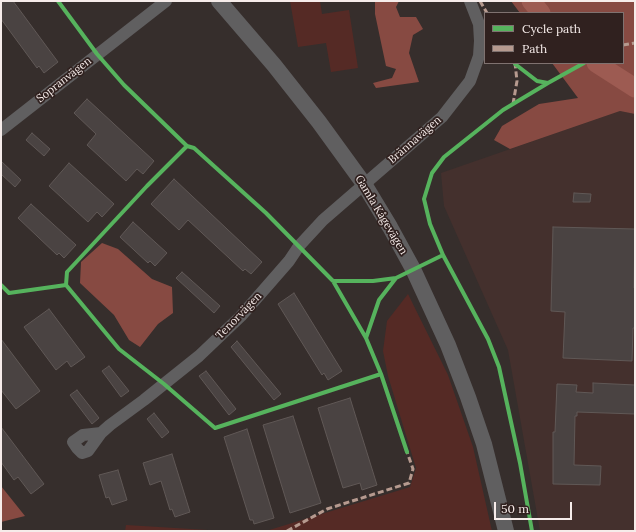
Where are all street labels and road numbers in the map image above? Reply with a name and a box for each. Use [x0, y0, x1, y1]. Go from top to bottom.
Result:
street label: Sopranvägen [34, 55, 94, 105]
street label: Brännavägen [386, 113, 444, 167]
street label: Gamla Kågevägen [352, 173, 410, 257]
street label: Tenorvägen [213, 290, 265, 342]

